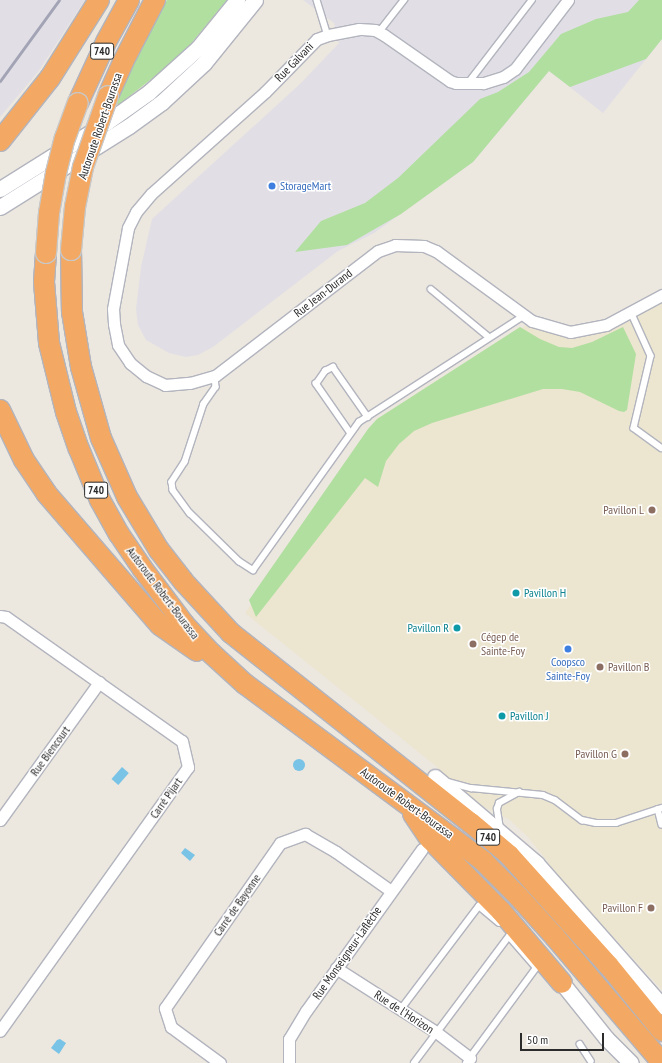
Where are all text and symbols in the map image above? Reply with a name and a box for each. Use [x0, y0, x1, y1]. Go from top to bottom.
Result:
street label: Rue Galvani [272, 39, 316, 85]
road number: 740 [90, 42, 114, 60]
street label: Autoroute Robert-Bourassa [75, 71, 125, 181]
place label: StorageMart [280, 179, 331, 193]
marker: StorageMart [267, 181, 277, 191]
street label: Rue Jean-Durand [291, 266, 355, 320]
road number: 740 [84, 481, 108, 499]
place label: Pavillon L [603, 503, 644, 517]
marker: Pavillon L [647, 505, 657, 515]
street label: Autoroute Robert-Bourassa [124, 544, 202, 642]
place label: Pavillon H [524, 586, 566, 600]
marker: Pavillon H [511, 588, 521, 598]
place label: Pavillon R [408, 621, 449, 635]
marker: Pavillon R [452, 623, 462, 633]
place label: Cégep de Sainte-Foy [481, 630, 525, 658]
marker: Cégep de Sainte-Foy [468, 639, 478, 649]
marker: Coopsco Sainte-Foy [563, 644, 573, 654]
place label: Coopsco Sainte-Foy [546, 655, 590, 683]
place label: Pavillon B [608, 660, 649, 674]
marker: Pavillon B [595, 662, 605, 672]
place label: Pavillon J [510, 709, 549, 723]
marker: Pavillon J [497, 711, 507, 721]
street label: Rue Biencourt [27, 723, 73, 779]
place label: Pavillon G [575, 747, 617, 761]
marker: Pavillon G [620, 749, 630, 759]
street label: Autoroute Robert-Bourassa [358, 764, 456, 842]
street label: Carré Pijart [147, 775, 185, 821]
road number: 740 [476, 828, 500, 846]
street label: Carré de Bayonne [210, 871, 264, 939]
place label: Pavillon F [602, 901, 643, 915]
marker: Pavillon F [646, 903, 656, 913]
street label: Rue Monseigneur-Laflèche [310, 904, 384, 1002]
street label: Rue de l'Horizon [371, 987, 437, 1037]
scale bar [522, 1025, 606, 1051]
text: 50 m [527, 1032, 548, 1047]

